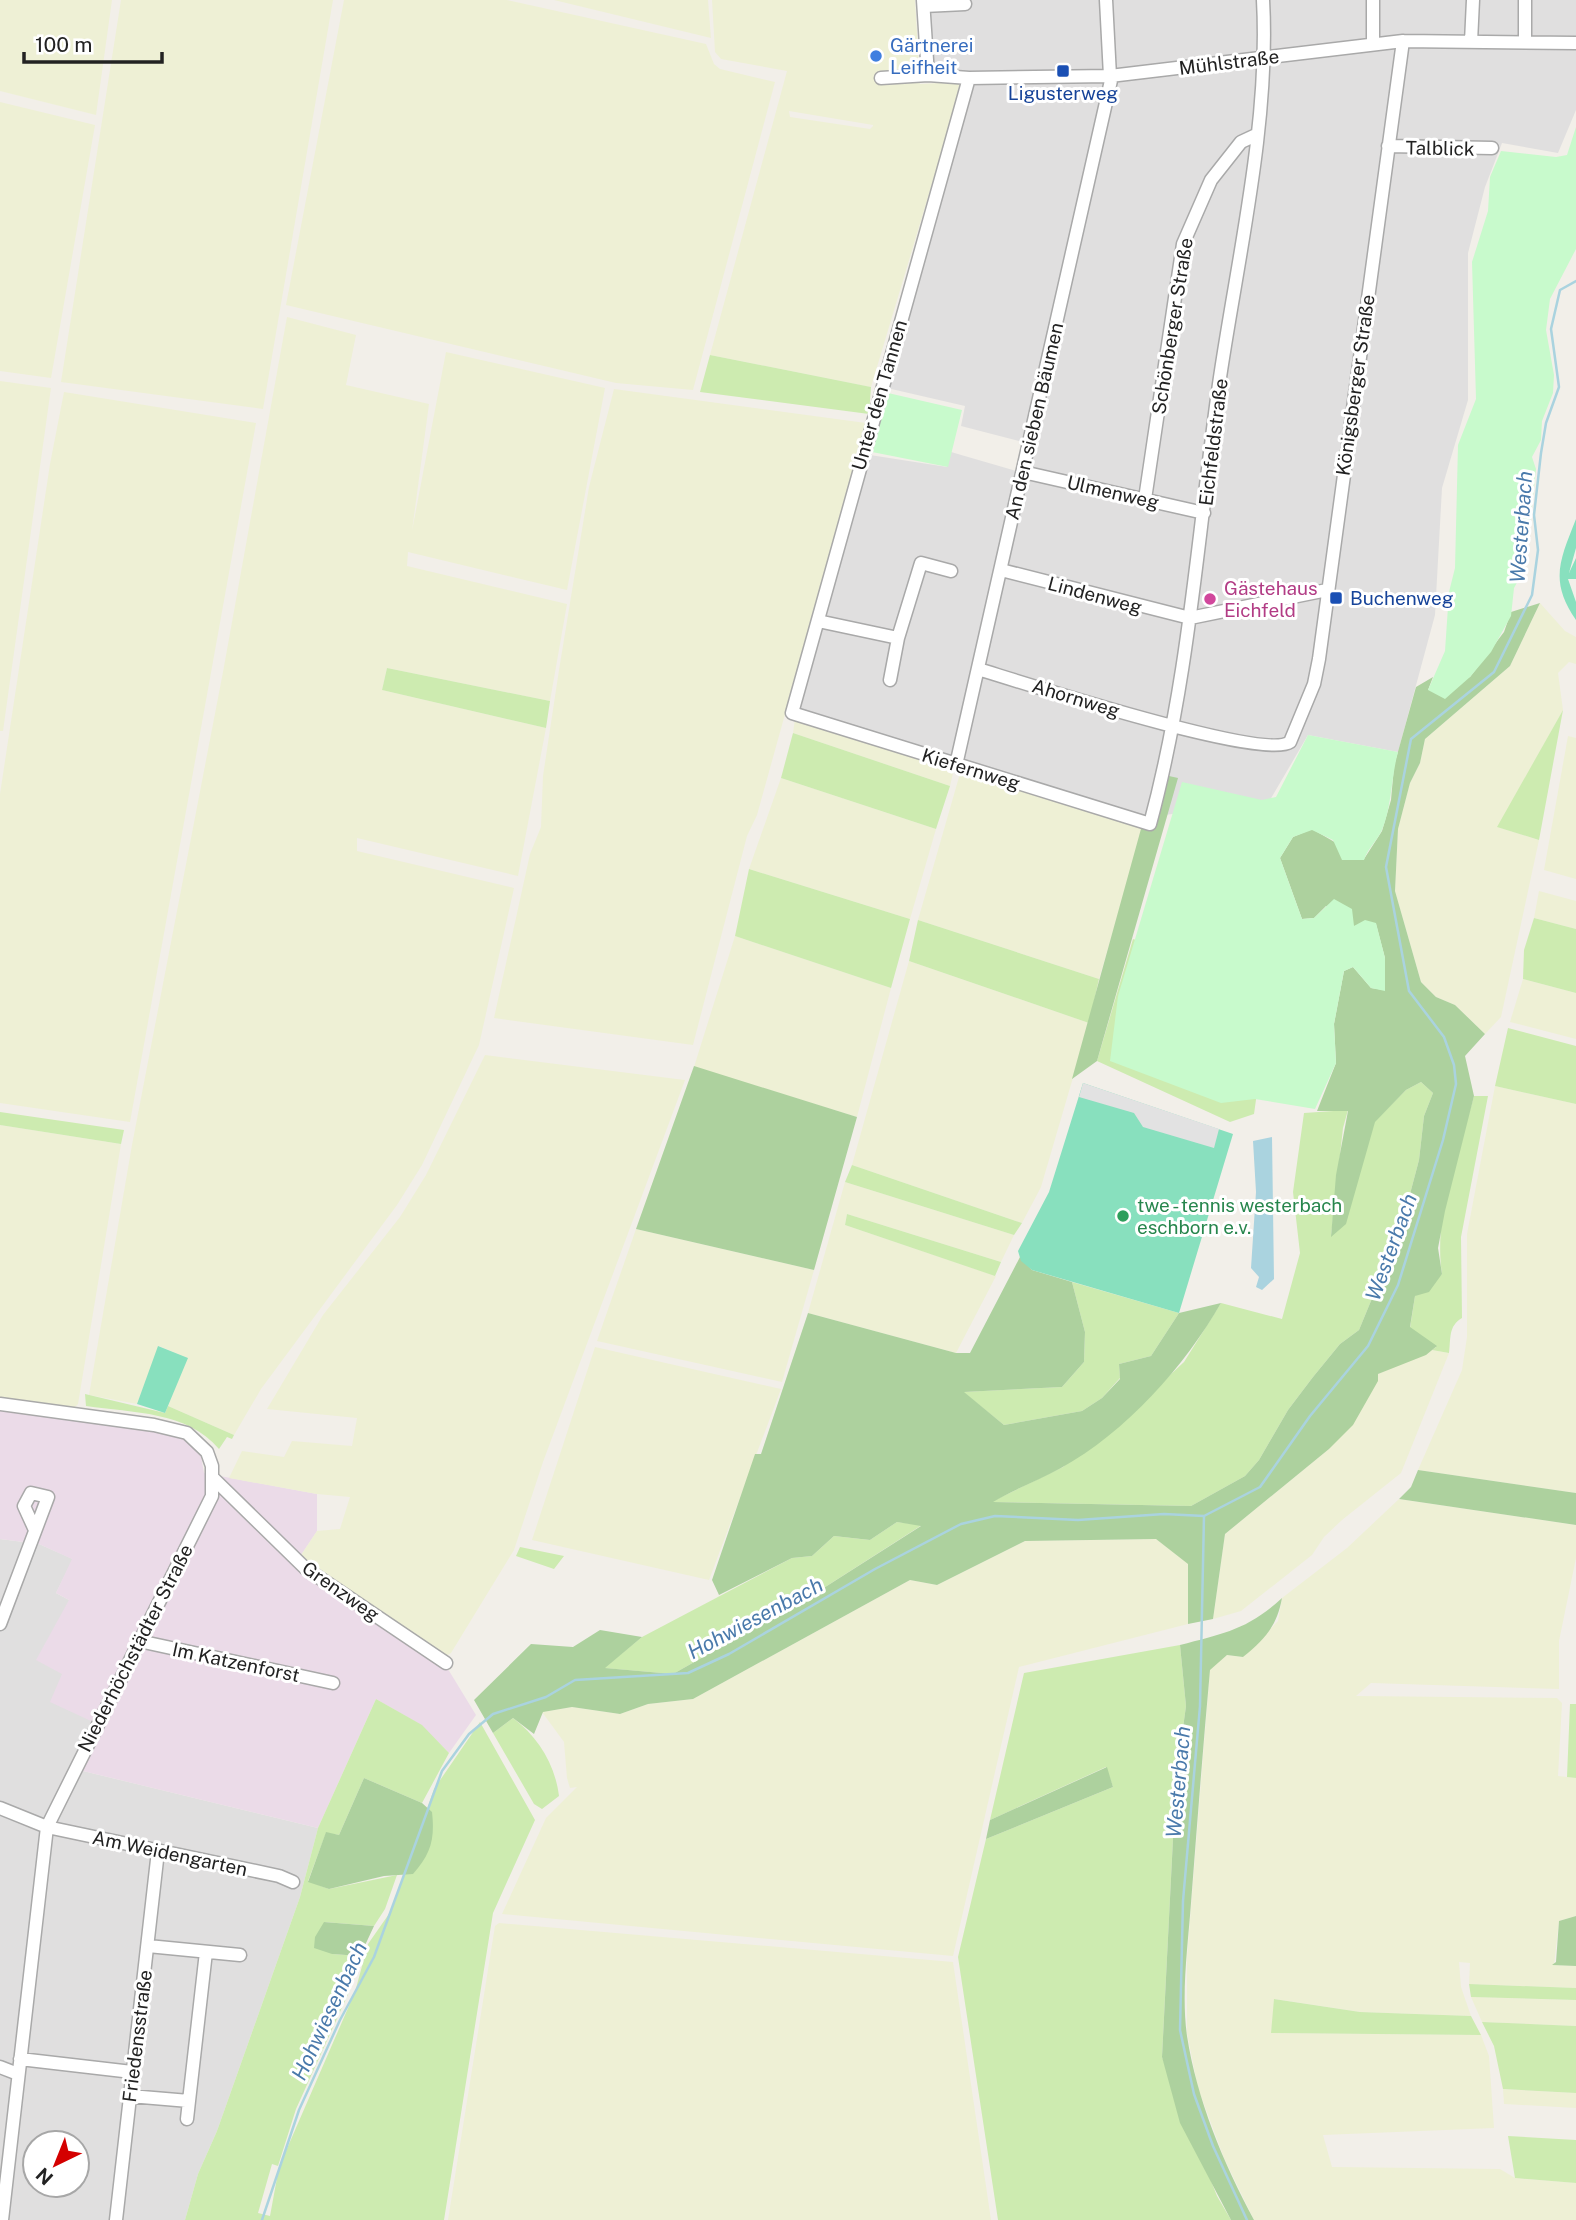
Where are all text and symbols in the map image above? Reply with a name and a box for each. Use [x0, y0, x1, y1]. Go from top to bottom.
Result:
scale bar [24, 21, 163, 65]
text: 100 m [35, 32, 92, 57]
place label: Gärtnerei Leifheit [890, 34, 973, 78]
street label: Mühlstraße [1178, 45, 1280, 79]
marker: Gärtnerei Leifheit [868, 48, 884, 64]
marker: Ligusterweg [1055, 63, 1071, 79]
place label: Ligusterweg [1008, 82, 1118, 104]
street label: Talblick [1405, 136, 1475, 160]
street label: Schönberger Straße [1147, 236, 1197, 416]
street label: Königsberger Straße [1331, 293, 1379, 477]
street label: Unter den Tannen [847, 317, 911, 473]
street label: An den sieben Bäumen [1001, 320, 1067, 522]
street label: Eichfeldstraße [1194, 377, 1232, 507]
water label: Westerbach [1505, 470, 1537, 584]
street label: Ulmenweg [1065, 471, 1161, 513]
street label: Lindenweg [1045, 572, 1145, 618]
place label: Gästehaus Eichfeld [1224, 577, 1318, 621]
place label: Buchenweg [1350, 587, 1454, 609]
marker: Buchenweg [1328, 590, 1344, 606]
marker: Gästehaus Eichfeld [1202, 591, 1218, 607]
street label: Ahornweg [1030, 674, 1123, 722]
street label: Kiefernweg [919, 744, 1023, 794]
water label: Westerbach [1360, 1190, 1422, 1304]
place label: twe - tennis westerbach eschborn e.v. [1137, 1194, 1342, 1238]
marker: twe - tennis westerbach eschborn e.v. [1115, 1208, 1131, 1224]
street label: Niederhöchstädter Straße [73, 1541, 197, 1755]
street label: Grenzweg [298, 1556, 384, 1626]
water label: Hohwiesenbach [683, 1572, 827, 1664]
street label: Im Katzenforst [170, 1638, 302, 1686]
water label: Westerbach [1161, 1725, 1195, 1839]
street label: Am Weidengarten [90, 1826, 250, 1880]
water label: Hohwiesenbach [286, 1938, 372, 2084]
street label: Friedensstraße [118, 1969, 156, 2103]
north arrow [21, 2129, 91, 2199]
text: N [31, 2163, 57, 2190]

